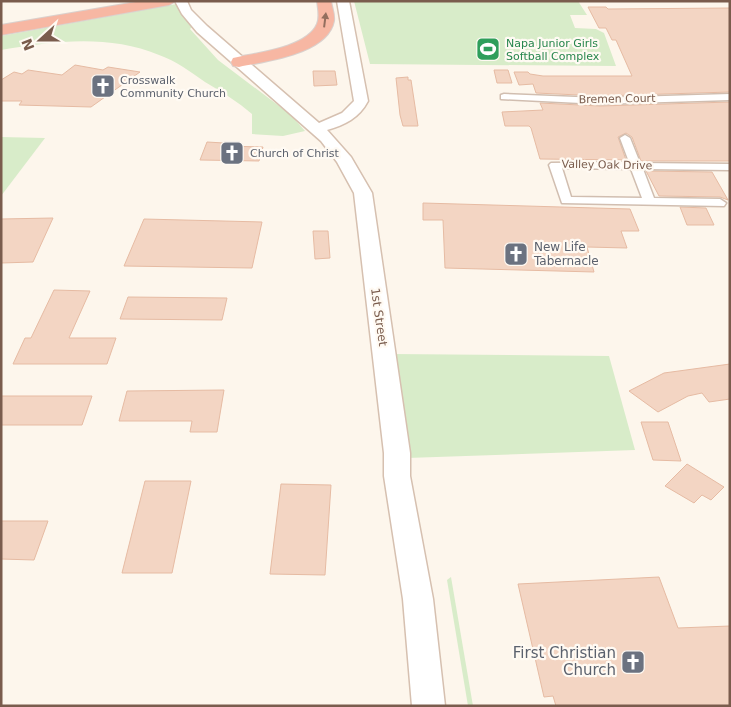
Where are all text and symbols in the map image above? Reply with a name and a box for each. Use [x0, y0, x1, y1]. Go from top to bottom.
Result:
one-way arrow [321, 12, 329, 28]
north arrow [15, 15, 65, 65]
text: N [18, 36, 37, 53]
sports icon: Napa Junior Girls Softball Complex [475, 36, 501, 62]
place label: Napa Junior Girls Softball Complex [506, 37, 600, 63]
church icon: Crosswalk Community Church [90, 73, 116, 99]
place label: Crosswalk Community Church [120, 74, 226, 100]
street label: Bremen Court [579, 92, 656, 106]
church icon: Church of Christ [219, 140, 245, 166]
place label: Church of Christ [250, 147, 339, 160]
street label: Valley Oak Drive [561, 158, 653, 172]
place label: New Life Tabernacle [533, 240, 599, 268]
church icon: New Life Tabernacle [503, 241, 529, 267]
street label: 1st Street [368, 287, 390, 347]
place label: First Christian Church [513, 644, 616, 679]
church icon: First Christian Church [620, 649, 646, 675]

